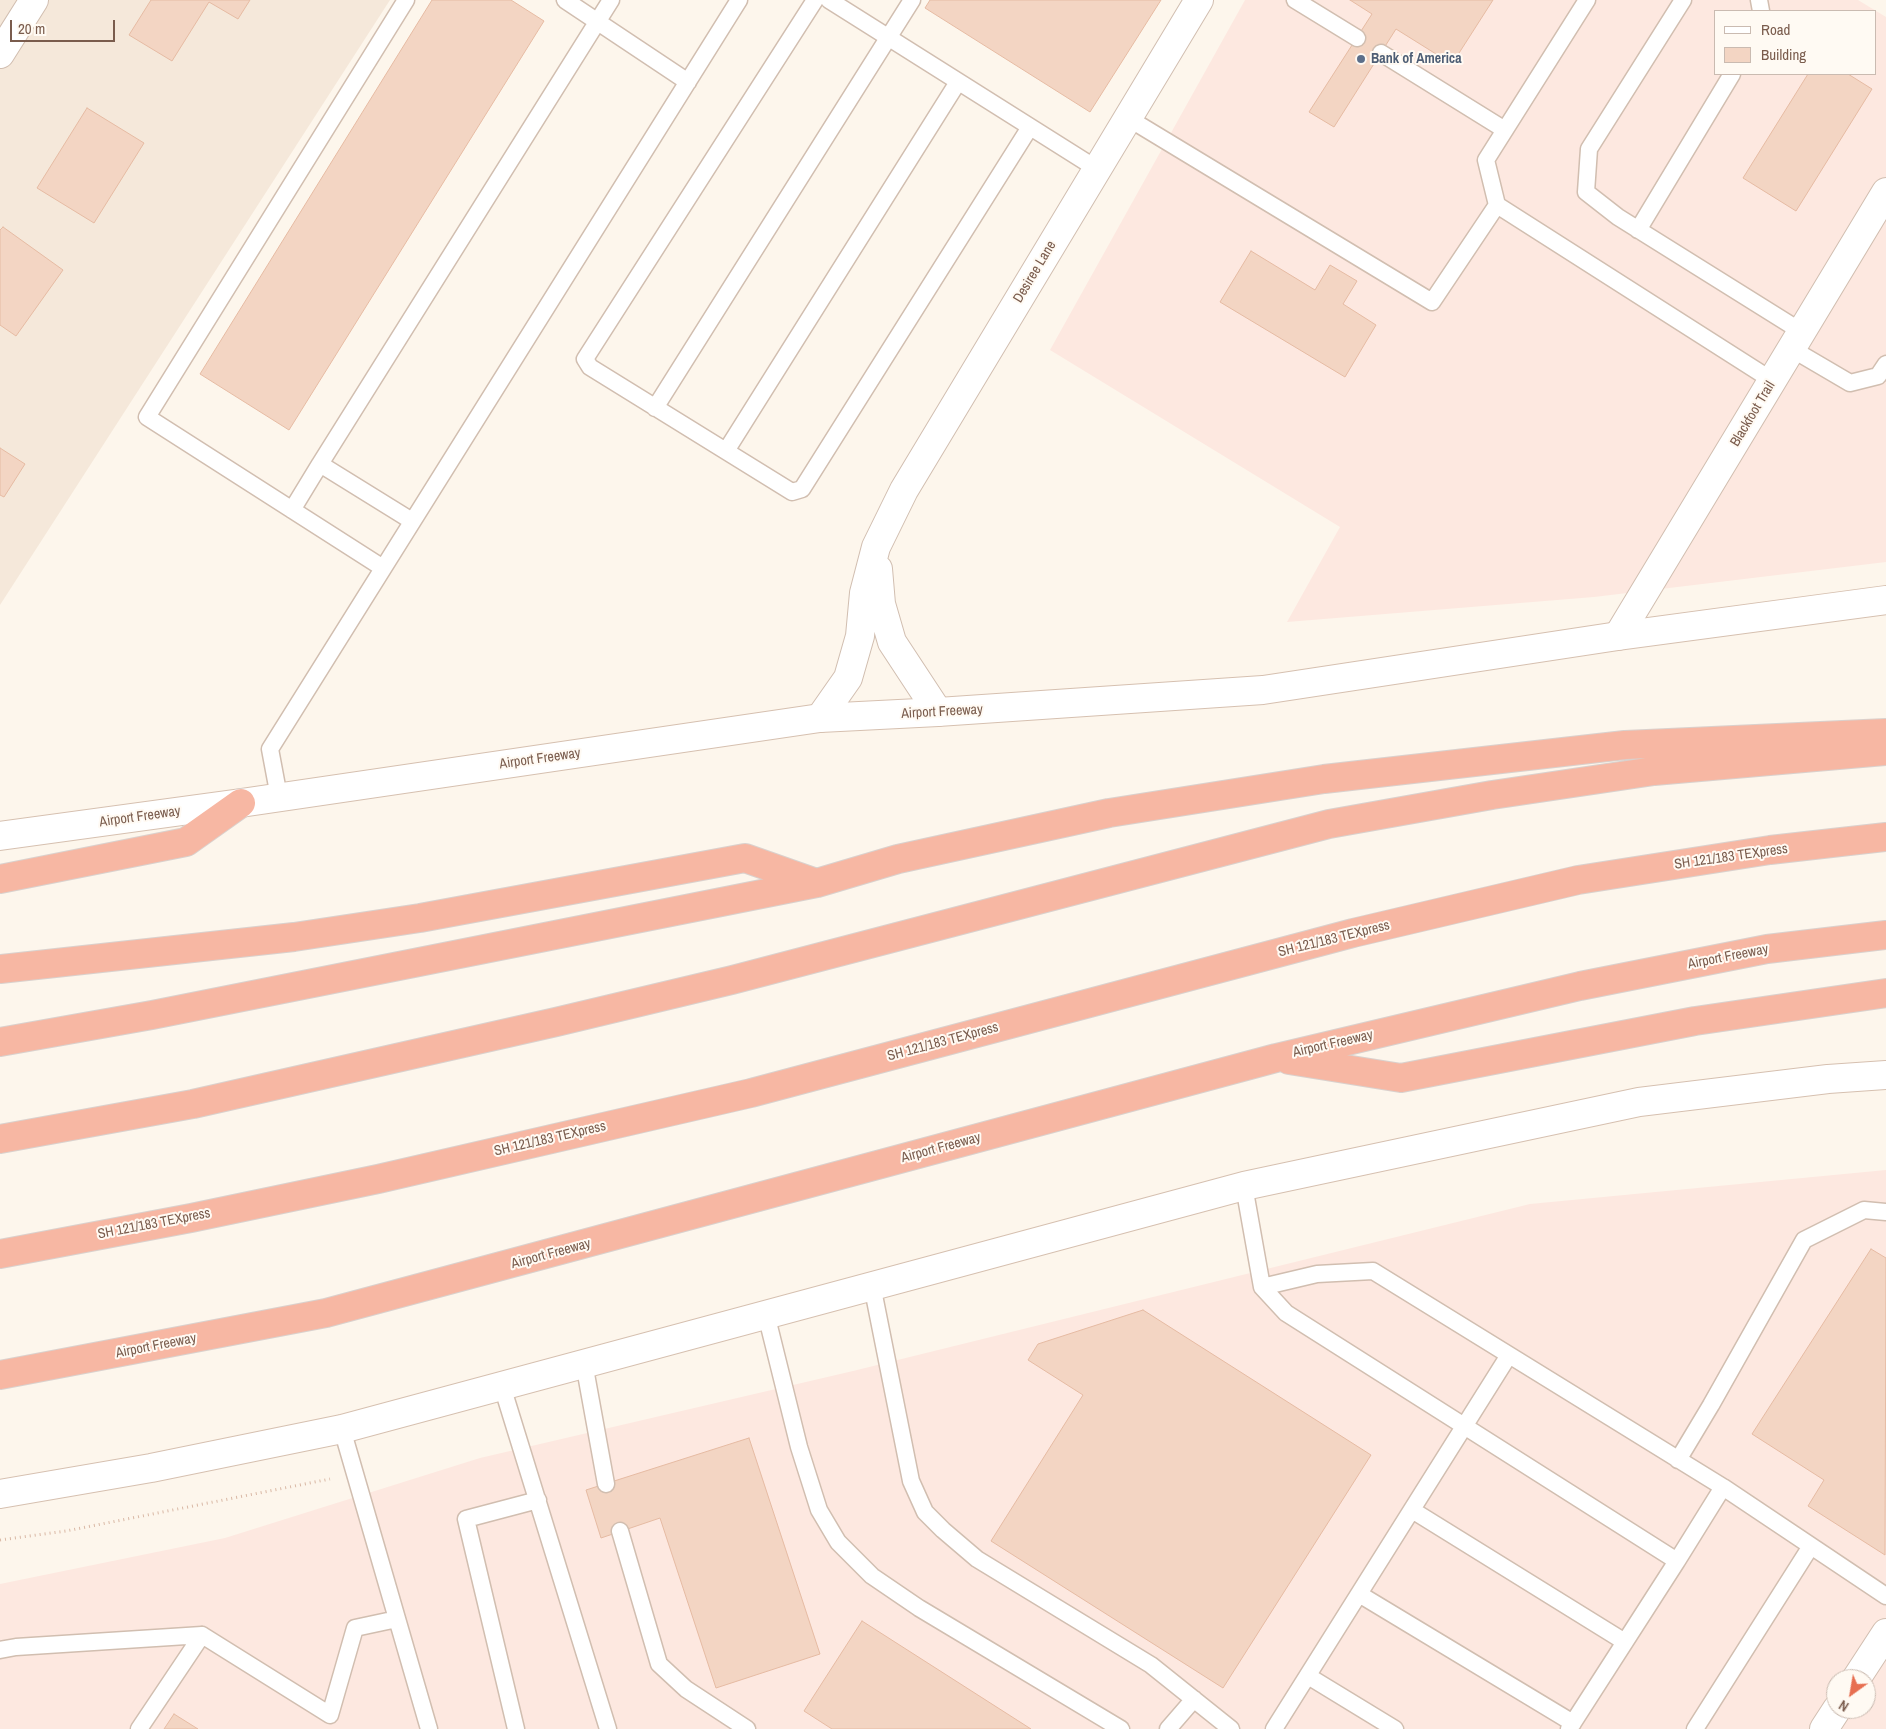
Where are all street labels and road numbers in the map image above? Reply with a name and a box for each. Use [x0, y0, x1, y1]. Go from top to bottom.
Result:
street label: Desiree Lane [1010, 238, 1060, 306]
street label: Blackfoot Trail [1727, 378, 1779, 450]
street label: Airport Freeway [901, 701, 983, 723]
street label: Airport Freeway [498, 745, 582, 773]
street label: Airport Freeway [98, 803, 182, 831]
street label: SH 121/183 TEXpress [1673, 841, 1789, 873]
street label: SH 121/183 TEXpress [1277, 917, 1391, 961]
street label: Airport Freeway [1686, 941, 1770, 973]
street label: SH 121/183 TEXpress [886, 1019, 1000, 1065]
street label: Airport Freeway [1291, 1027, 1375, 1061]
street label: SH 121/183 TEXpress [492, 1118, 608, 1160]
street label: Airport Freeway [899, 1129, 983, 1167]
street label: SH 121/183 TEXpress [96, 1205, 212, 1243]
street label: Airport Freeway [509, 1235, 593, 1273]
street label: Airport Freeway [114, 1330, 198, 1362]

